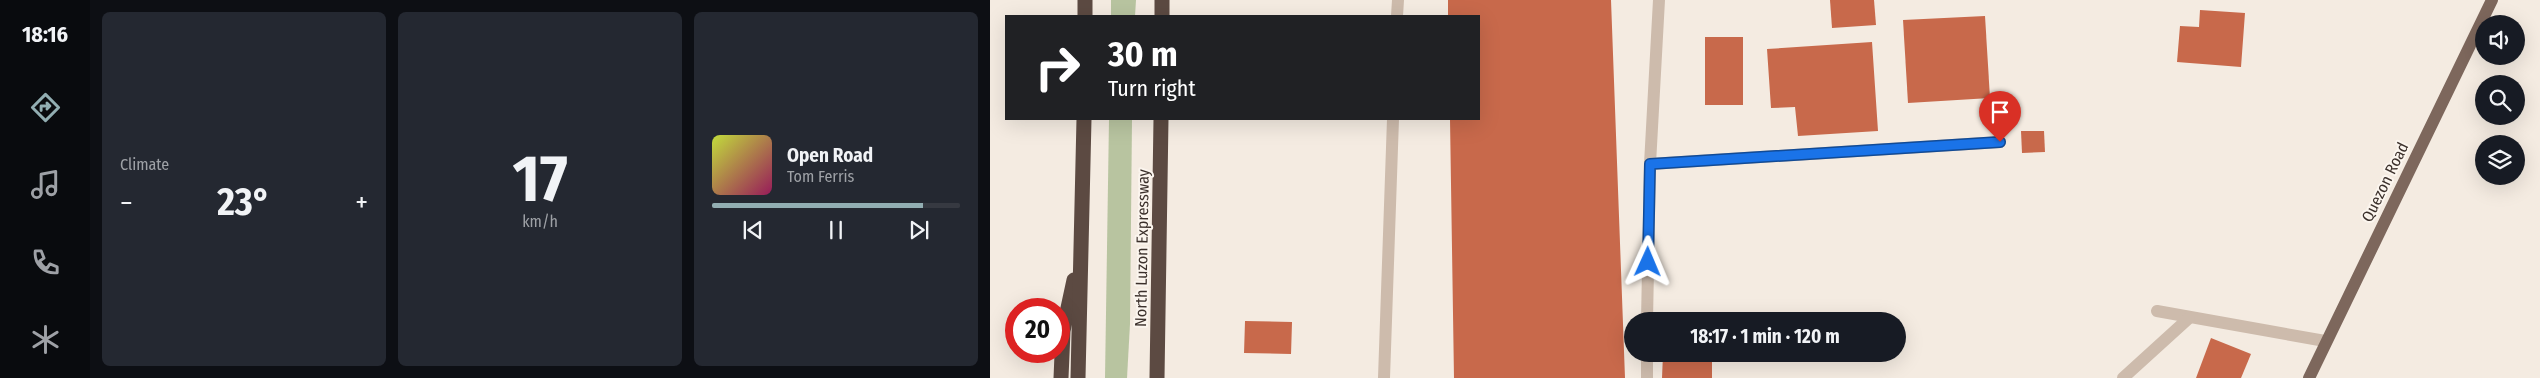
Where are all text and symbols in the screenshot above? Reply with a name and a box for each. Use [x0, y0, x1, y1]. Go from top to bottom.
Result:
map controls [2475, 15, 2525, 185]
button: sound [2475, 15, 2525, 65]
text: 18:16 [22, 21, 68, 48]
text: 30 m [1108, 33, 1178, 75]
icon: right [1025, 35, 1090, 100]
text: Turn right [1108, 75, 1196, 102]
button: search [2475, 75, 2525, 125]
icon: directions [28, 90, 63, 125]
pin [1979, 91, 2021, 142]
icon: arrive [1986, 98, 2014, 126]
button: layers [2475, 135, 2525, 185]
street label: Quezon Road [2358, 139, 2412, 225]
text: 17 [512, 140, 568, 218]
text: Open Road [787, 144, 873, 167]
text: Climate [120, 155, 169, 174]
icon: music [28, 167, 63, 202]
text: Tom Ferris [787, 167, 854, 186]
street label: North Luzon Expressway [1131, 168, 1153, 327]
text: 23° [217, 179, 271, 225]
text: − [120, 186, 133, 219]
text: + [355, 186, 368, 219]
text: km/h [522, 212, 558, 231]
icon: previous [739, 216, 767, 244]
icon: pause [822, 216, 850, 244]
icon: next [905, 216, 933, 244]
position arrow [1621, 235, 1673, 287]
icon: phone [28, 245, 63, 280]
speed limit sign: 20 [1005, 298, 1070, 363]
icon: climate [28, 322, 63, 357]
text: 18:17 · 1 min · 120 m [1690, 325, 1840, 348]

